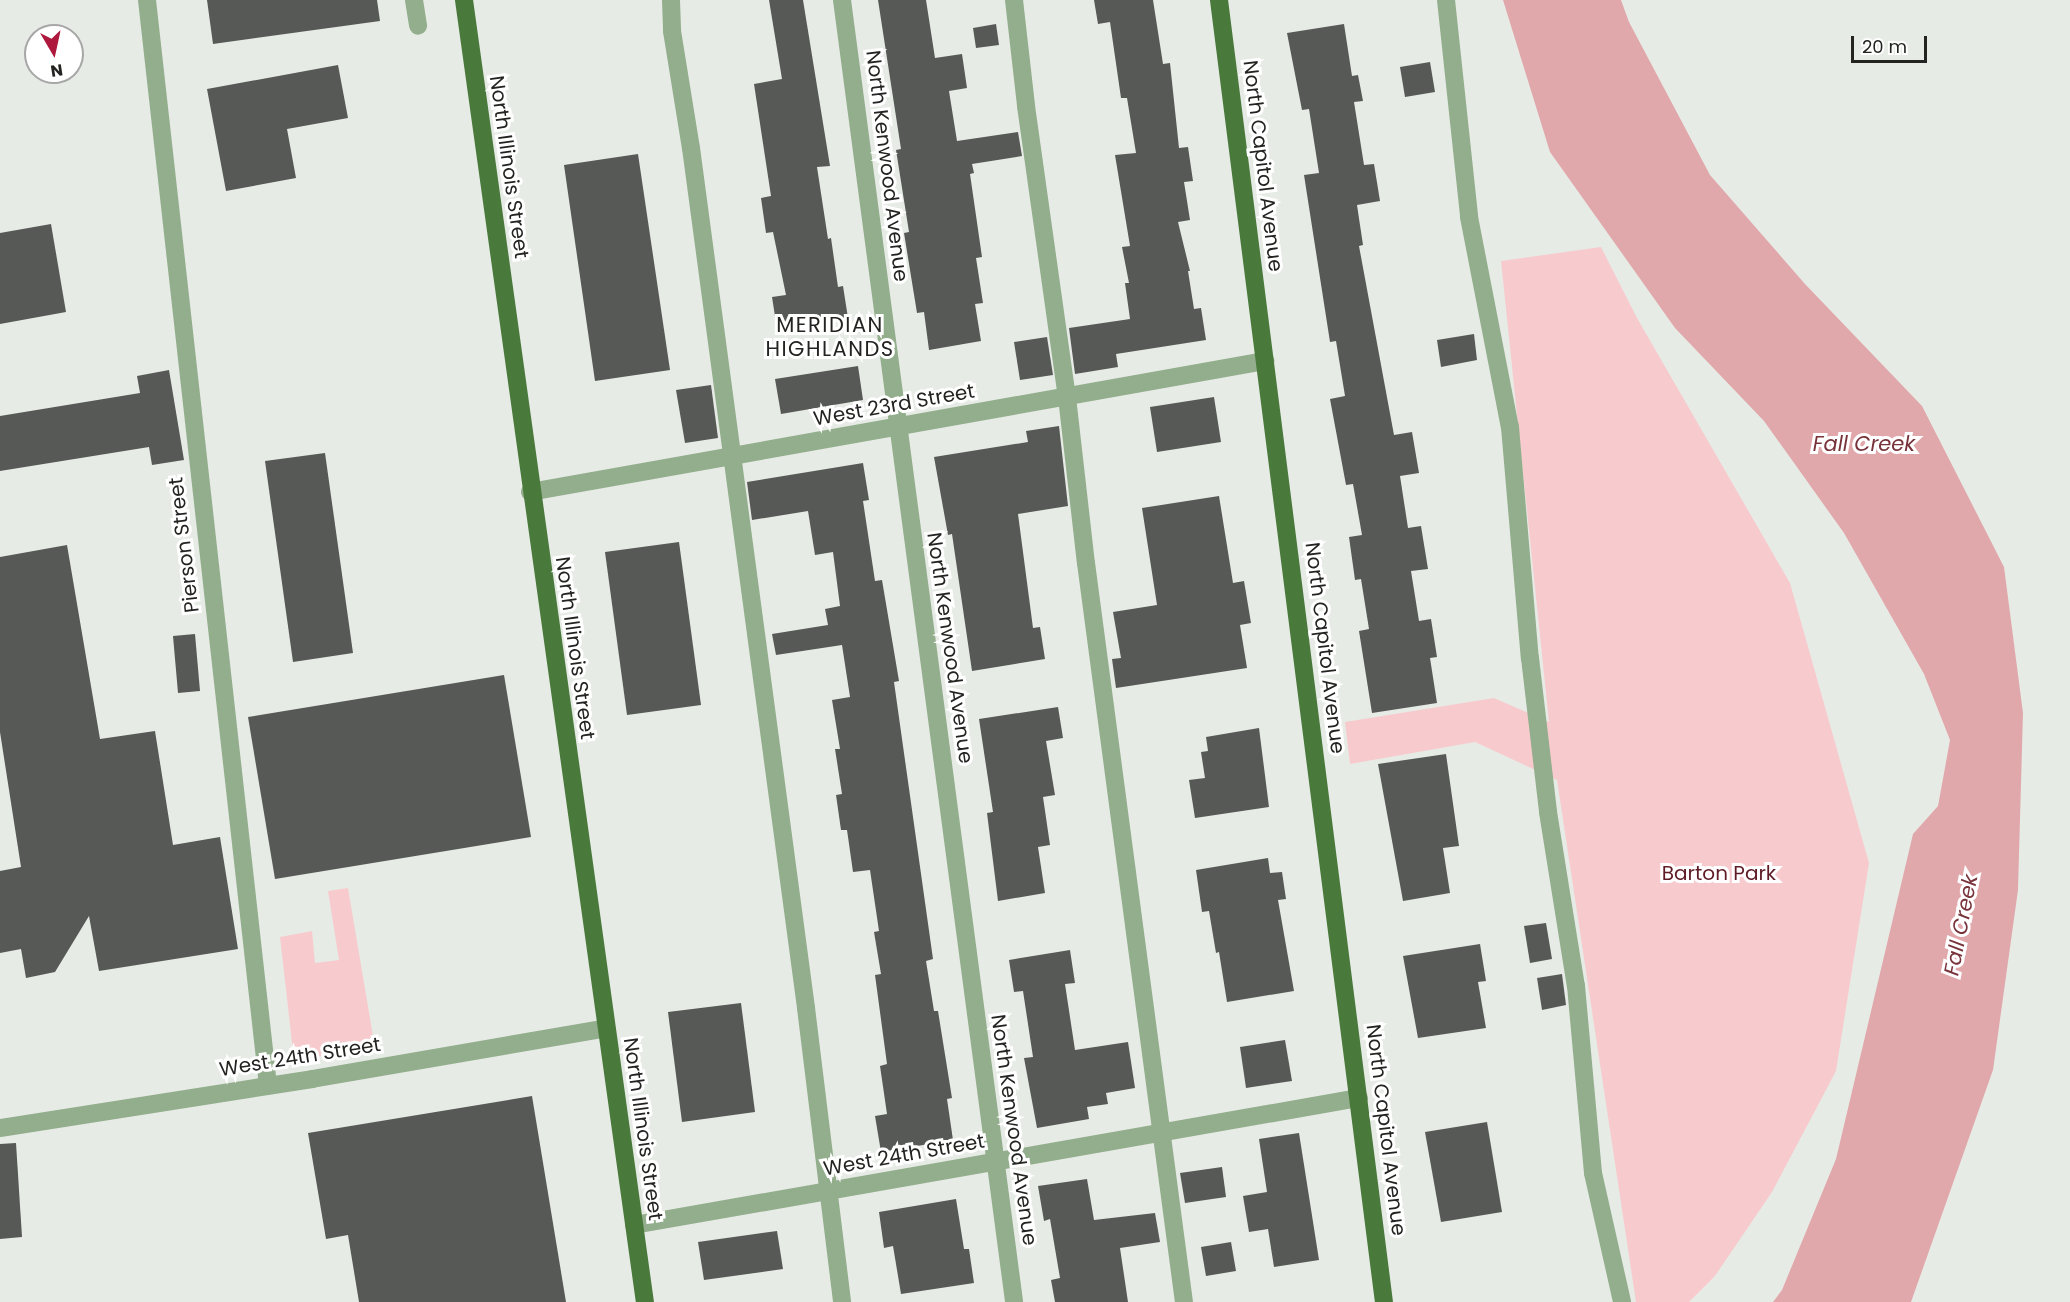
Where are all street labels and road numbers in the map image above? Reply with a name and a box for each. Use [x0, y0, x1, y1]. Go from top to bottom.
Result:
street label: North Kenwood Avenue [861, 49, 913, 283]
street label: North Capitol Avenue [1238, 59, 1288, 273]
street label: North Illinois Street [484, 74, 534, 260]
street label: West 23rd Street [812, 379, 976, 431]
street label: Pierson Street [164, 476, 204, 614]
street label: North Kenwood Avenue [922, 531, 978, 765]
street label: North Capitol Avenue [1300, 541, 1350, 755]
street label: North Illinois Street [550, 555, 600, 741]
street label: North Kenwood Avenue [986, 1013, 1042, 1247]
street label: North Capitol Avenue [1361, 1023, 1411, 1237]
street label: West 24th Street [218, 1032, 382, 1082]
street label: North Illinois Street [618, 1036, 668, 1222]
street label: West 24th Street [822, 1129, 986, 1181]

